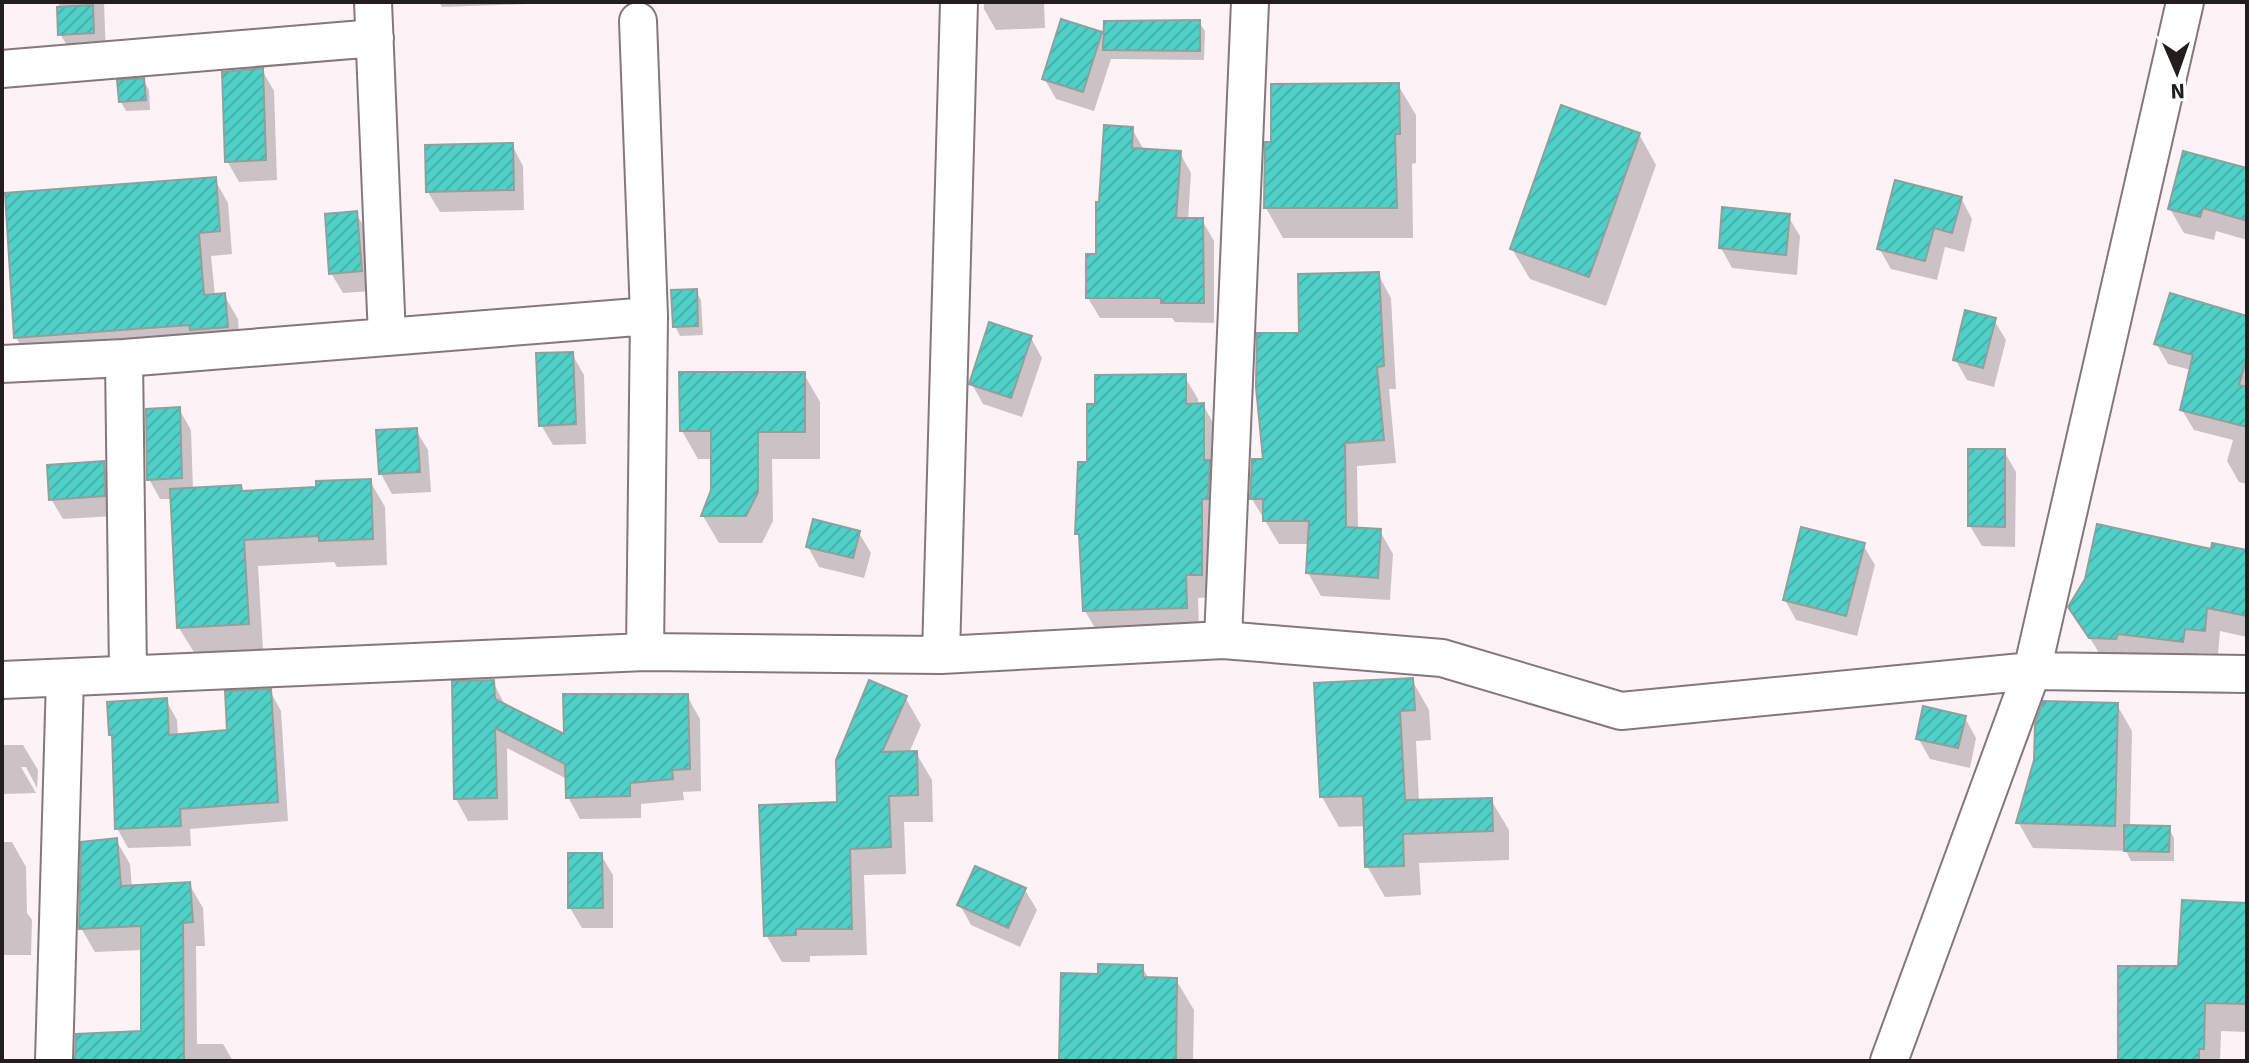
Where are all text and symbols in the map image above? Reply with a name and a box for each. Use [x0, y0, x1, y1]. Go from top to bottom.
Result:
north arrow [2137, 32, 2217, 112]
text: N [2170, 75, 2186, 107]

